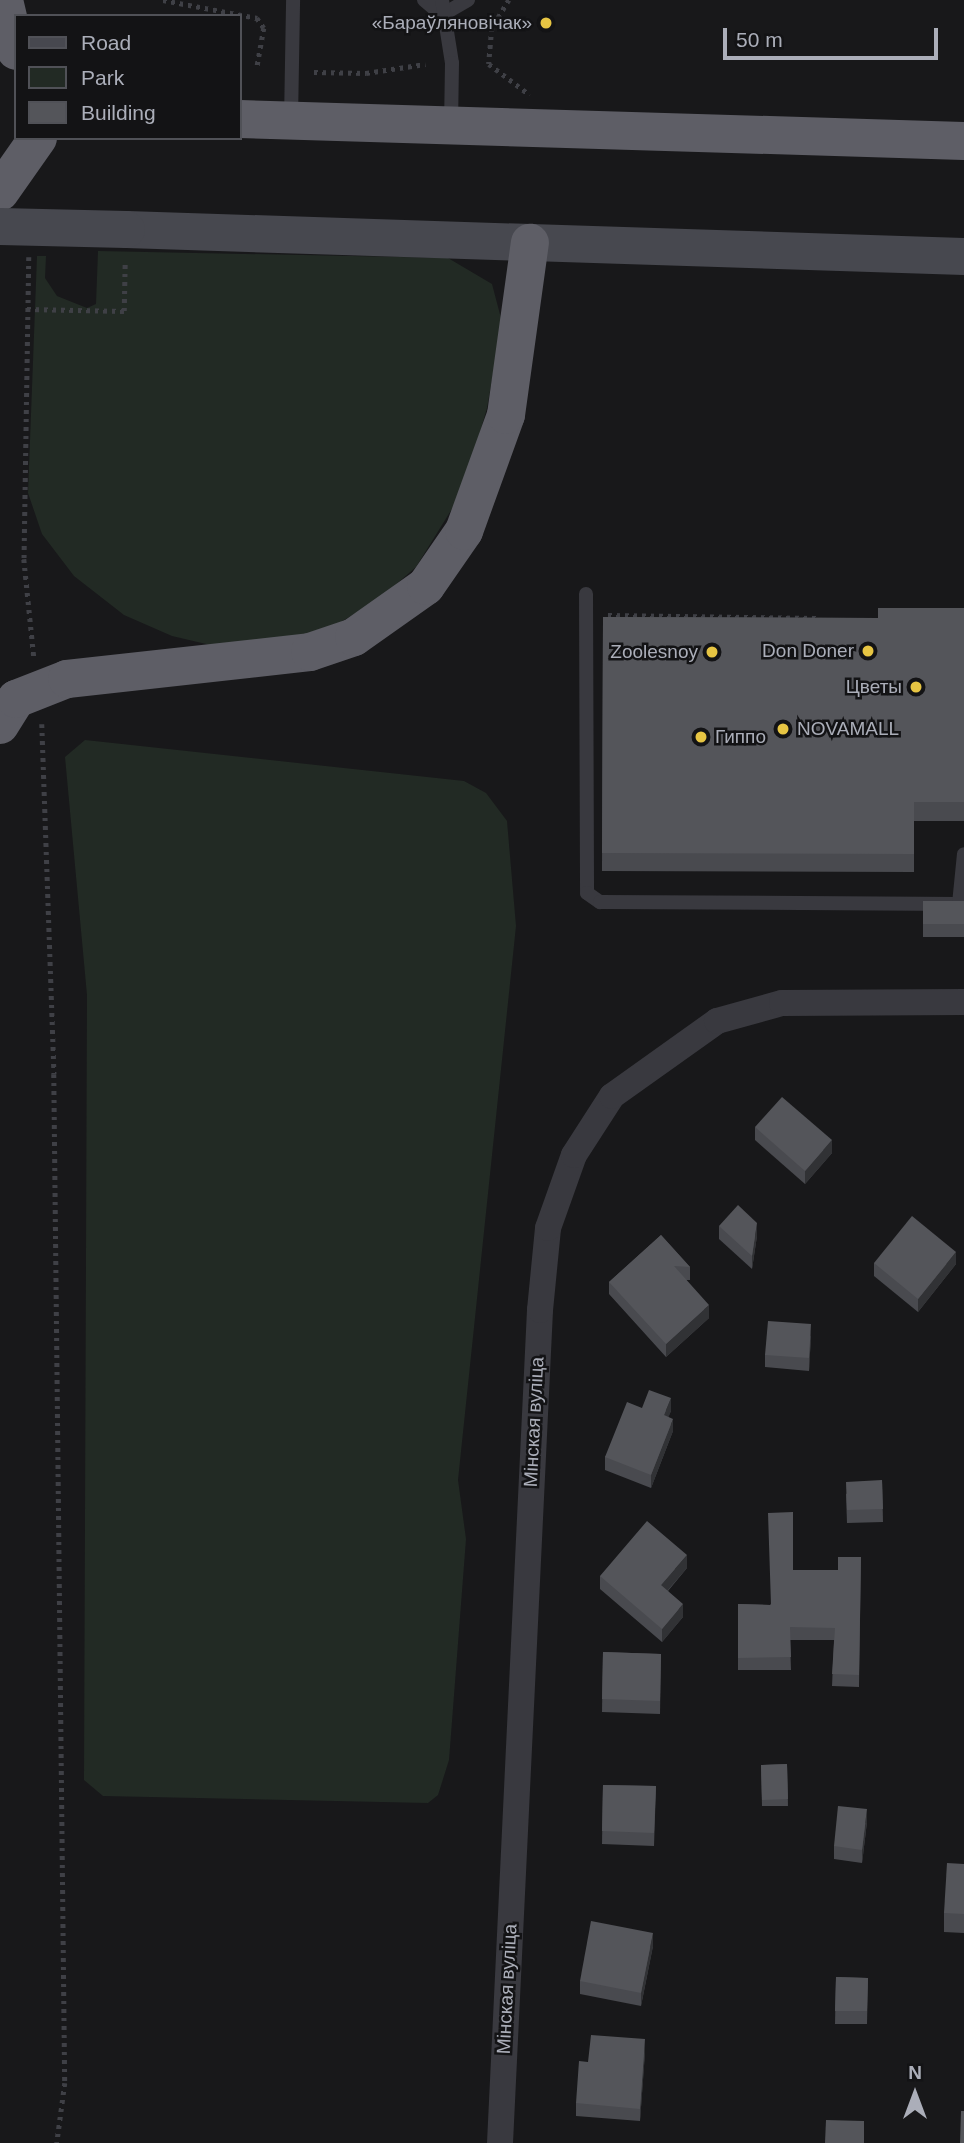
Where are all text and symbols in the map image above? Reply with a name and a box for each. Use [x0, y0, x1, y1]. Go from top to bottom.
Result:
place label: «Бараўляновічак» [372, 12, 532, 34]
legend [14, 14, 242, 140]
scale bar [726, 14, 941, 58]
marker: «Бараўляновічак» [538, 15, 554, 31]
text: 50 m [736, 28, 783, 51]
text: Road [81, 31, 131, 54]
text: Park [81, 66, 124, 89]
text: Building [81, 101, 156, 124]
place label: Don Doner [762, 640, 854, 662]
place label: Zoolesnoy [610, 641, 698, 663]
marker: Don Doner [860, 643, 876, 659]
marker: Zoolesnoy [704, 644, 720, 660]
place label: Цветы [846, 676, 902, 698]
marker: Цветы [908, 679, 924, 695]
place label: NOVAMALL [797, 718, 899, 740]
marker: NOVAMALL [775, 721, 791, 737]
place label: Гиппо [715, 726, 766, 748]
marker: Гиппо [693, 729, 709, 745]
street label: Мінская вуліца [519, 1356, 549, 1488]
street label: Мінская вуліца [492, 1923, 522, 2055]
north arrow [880, 2059, 950, 2129]
text: N [908, 2062, 922, 2083]

